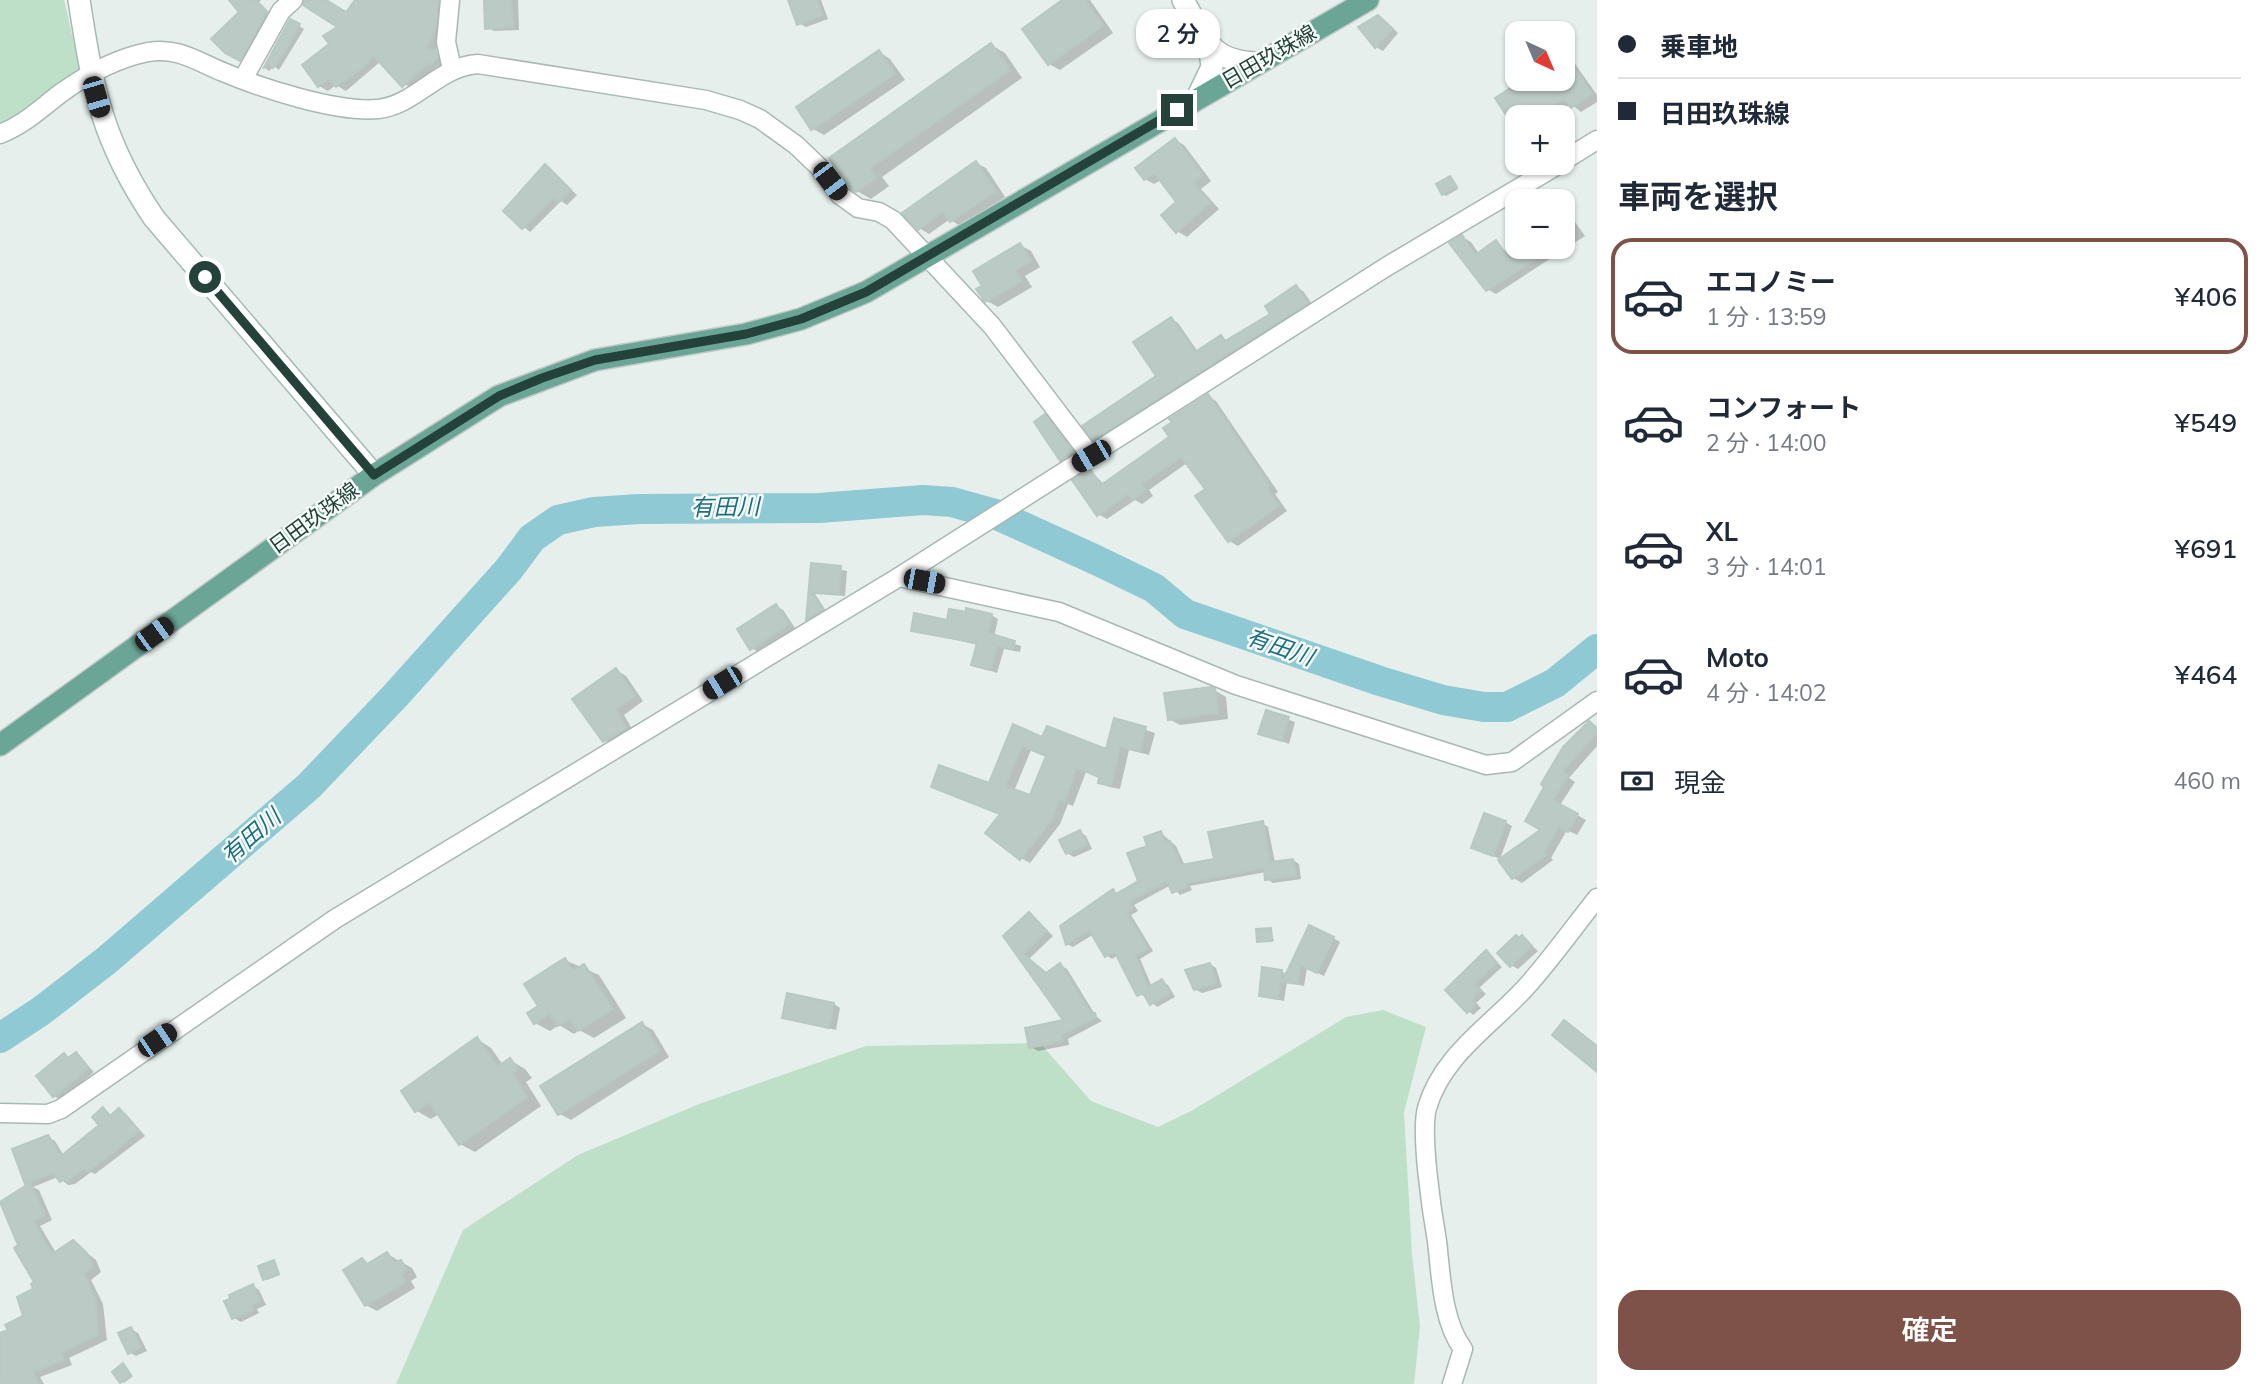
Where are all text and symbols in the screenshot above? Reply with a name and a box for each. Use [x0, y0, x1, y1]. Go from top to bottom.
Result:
callout: 2 分 [1135, 8, 1219, 57]
text: 2 分 [1157, 19, 1199, 48]
street label: 日田玖珠線 [1217, 19, 1320, 94]
north arrow [1505, 21, 1575, 91]
map controls [1505, 21, 1575, 259]
text: 乗車地 [1660, 30, 1738, 63]
car [81, 74, 112, 120]
route end [1161, 94, 1193, 126]
text: 日田玖珠線 [1660, 97, 1790, 130]
button: + [1505, 105, 1575, 175]
car [809, 158, 852, 204]
text: 車両を選択 [1618, 176, 1778, 216]
button: − [1505, 189, 1575, 259]
route start [189, 261, 221, 293]
icon: car [1622, 265, 1685, 328]
text: エコノミー [1706, 265, 1836, 298]
text: ¥406 [2175, 280, 2237, 313]
text: 1 分 · 13:59 [1706, 302, 1827, 331]
icon: car [1622, 391, 1685, 454]
text: コンフォート [1706, 391, 1861, 424]
text: ¥549 [2175, 406, 2237, 439]
text: 2 分 · 14:00 [1706, 428, 1827, 457]
car [1068, 436, 1115, 476]
street label: 日田玖珠線 [263, 476, 364, 559]
water label: 有田川 [690, 491, 763, 522]
text: XL [1706, 515, 1738, 548]
icon: car [1622, 517, 1685, 580]
text: ¥691 [2175, 532, 2237, 565]
text: 3 分 · 14:01 [1706, 552, 1827, 581]
car [902, 567, 947, 595]
car [131, 613, 178, 655]
water label: 有田川 [1243, 622, 1320, 672]
text: Moto [1706, 641, 1769, 674]
icon: car [1622, 643, 1685, 706]
text: ¥464 [2175, 658, 2237, 691]
car [699, 663, 746, 703]
text: 4 分 · 14:02 [1706, 678, 1827, 707]
icon: cash [1618, 762, 1656, 800]
text: 現金 [1674, 766, 1726, 799]
text: 460 m [2173, 766, 2241, 795]
water label: 有田川 [215, 800, 288, 869]
car [134, 1020, 181, 1060]
button: 確定 [1618, 1290, 2241, 1370]

